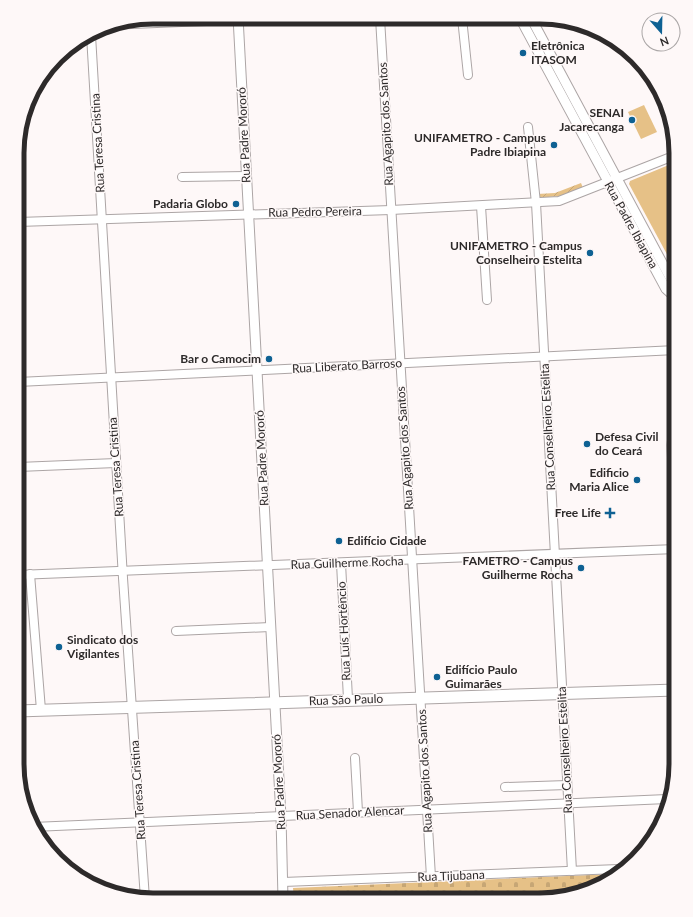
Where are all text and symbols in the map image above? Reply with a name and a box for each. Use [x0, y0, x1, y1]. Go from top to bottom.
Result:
north arrow [641, 12, 681, 52]
text: N [658, 34, 671, 49]
place label: Eletrônica ITASOM [531, 38, 585, 67]
marker: Eletrônica ITASOM [518, 48, 528, 58]
street label: Rua Agapito dos Santos [375, 62, 396, 186]
street label: Rua Padre Mororó [233, 87, 253, 183]
street label: Rua Teresa Cristina [87, 93, 108, 193]
place label: SENAI Jacarecanga [559, 105, 624, 134]
marker: SENAI Jacarecanga [627, 115, 637, 125]
place label: UNIFAMETRO - Campus Padre Ibiapina [414, 130, 546, 159]
marker: UNIFAMETRO - Campus Padre Ibiapina [549, 140, 559, 150]
street label: Rua Padre Ibiapina [601, 179, 662, 271]
place label: Padaria Globo [153, 196, 228, 211]
marker: Padaria Globo [231, 199, 241, 209]
street label: Rua Pedro Pereira [268, 203, 362, 220]
place label: UNIFAMETRO - Campus Conselheiro Estelita [450, 238, 582, 267]
marker: UNIFAMETRO - Campus Conselheiro Estelita [585, 248, 595, 258]
place label: Bar o Camocim [180, 351, 261, 366]
marker: Bar o Camocim [264, 354, 274, 364]
street label: Rua Liberato Barroso [291, 355, 403, 376]
street label: Rua Conselheiro Estelita [537, 363, 558, 491]
street label: Rua Agapito dos Santos [393, 386, 416, 510]
street label: Rua Padre Mororó [251, 410, 271, 506]
street label: Rua Teresa Cristina [105, 417, 126, 517]
place label: Defesa Civil do Ceará [595, 429, 659, 458]
marker: Defesa Civil do Ceará [582, 439, 592, 449]
place label: Edificio Maria Alice [569, 465, 630, 494]
marker: Edificio Maria Alice [632, 475, 642, 485]
place label: Free Life [555, 505, 602, 520]
marker: Free Life [604, 507, 616, 519]
place label: Edifício Cidade [347, 533, 427, 548]
marker: Edifício Cidade [334, 536, 344, 546]
street label: Rua Guilherme Rocha [290, 553, 404, 572]
place label: FAMETRO - Campus Guilherme Rocha [463, 553, 573, 582]
marker: FAMETRO - Campus Guilherme Rocha [576, 563, 586, 573]
street label: Rua Luís Hortêncio [333, 581, 354, 681]
place label: Sindicato dos Vigilantes [66, 632, 138, 661]
marker: Sindicato dos Vigilantes [54, 642, 64, 652]
place label: Edifício Paulo Guimarães [445, 662, 517, 691]
marker: Edifício Paulo Guimarães [432, 672, 442, 682]
street label: Rua Conselheiro Estelita [554, 686, 575, 814]
street label: Rua São Paulo [308, 691, 384, 708]
street label: Rua Agapito dos Santos [414, 709, 435, 833]
street label: Rua Padre Mororó [268, 734, 288, 830]
street label: Rua Teresa Cristina [127, 740, 148, 840]
street label: Rua Senador Alencar [295, 802, 405, 823]
street label: Rua Tijubana [417, 867, 485, 884]

